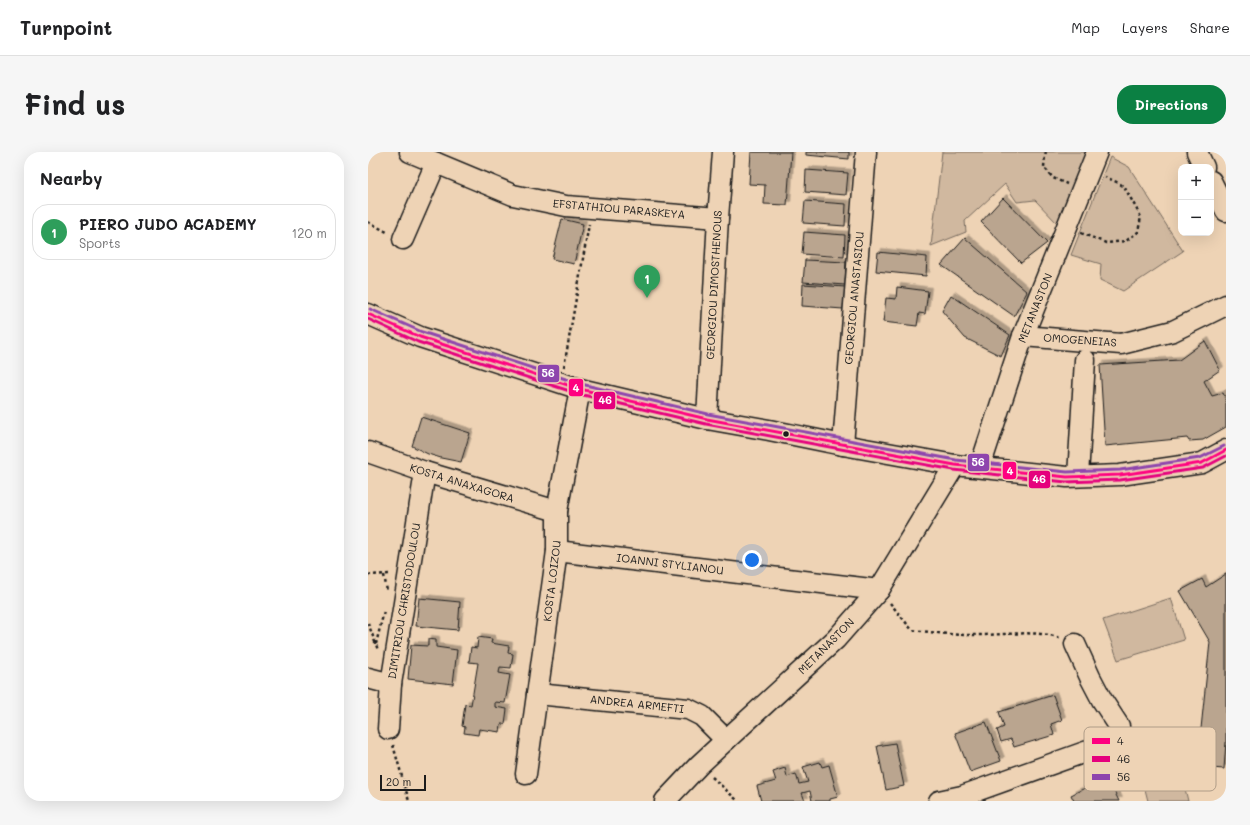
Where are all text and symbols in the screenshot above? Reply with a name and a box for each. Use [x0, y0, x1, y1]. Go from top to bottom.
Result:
text: Turnpoint [20, 15, 112, 40]
text: Map [1071, 18, 1100, 37]
text: Layers [1122, 18, 1168, 37]
text: Share [1190, 18, 1230, 37]
button: Directions [1117, 85, 1226, 124]
text: Find us [24, 86, 125, 122]
map controls [1178, 164, 1214, 236]
button: + [1178, 164, 1214, 200]
text: Nearby [40, 167, 102, 189]
street label: EFSTATHIOU PARASKEYA [552, 195, 686, 222]
button: − [1178, 200, 1214, 236]
street label: GEORGIOU DIMOSTHENOUS [702, 210, 725, 360]
text: PIERO JUDO ACADEMY [79, 214, 257, 234]
text: 1 [51, 224, 57, 241]
text: 120 m [291, 224, 327, 241]
street label: GEORGIOU ANASTASIOU [840, 231, 867, 365]
text: Sports [79, 234, 121, 251]
pin: 1 [634, 265, 660, 298]
street label: METANASTON [1014, 271, 1055, 345]
street label: OMOGENEIAS [1043, 329, 1117, 350]
line badge: 56 [537, 364, 560, 383]
text: 56 [541, 365, 555, 380]
line badge: 4 [568, 378, 584, 397]
text: 4 [573, 380, 580, 395]
line badge: 46 [593, 391, 616, 410]
text: 46 [598, 392, 612, 407]
unlabelled marker [781, 429, 791, 439]
line badge: 56 [967, 453, 990, 472]
text: 56 [971, 454, 985, 469]
street label: KOSTA ANAXAGORA [408, 459, 516, 506]
line badge: 4 [1002, 461, 1017, 480]
text: 4 [1007, 463, 1014, 478]
line badge: 46 [1028, 470, 1051, 489]
text: 46 [1032, 471, 1046, 486]
street label: DIMITRIOU CHRISTODOULOU [384, 522, 423, 680]
street label: KOSTA LOIZOU [539, 540, 564, 622]
street label: IOANNI STYLIANOU [616, 550, 724, 578]
your location [742, 550, 762, 570]
street label: METANASTON [794, 614, 857, 677]
street label: ANDREA ARMEFTI [589, 691, 685, 716]
legend [1084, 727, 1216, 791]
text: 4 [1117, 733, 1124, 748]
text: 46 [1117, 751, 1130, 766]
text: 56 [1117, 769, 1130, 784]
scale bar [380, 773, 426, 792]
text: 20 m [386, 774, 411, 789]

